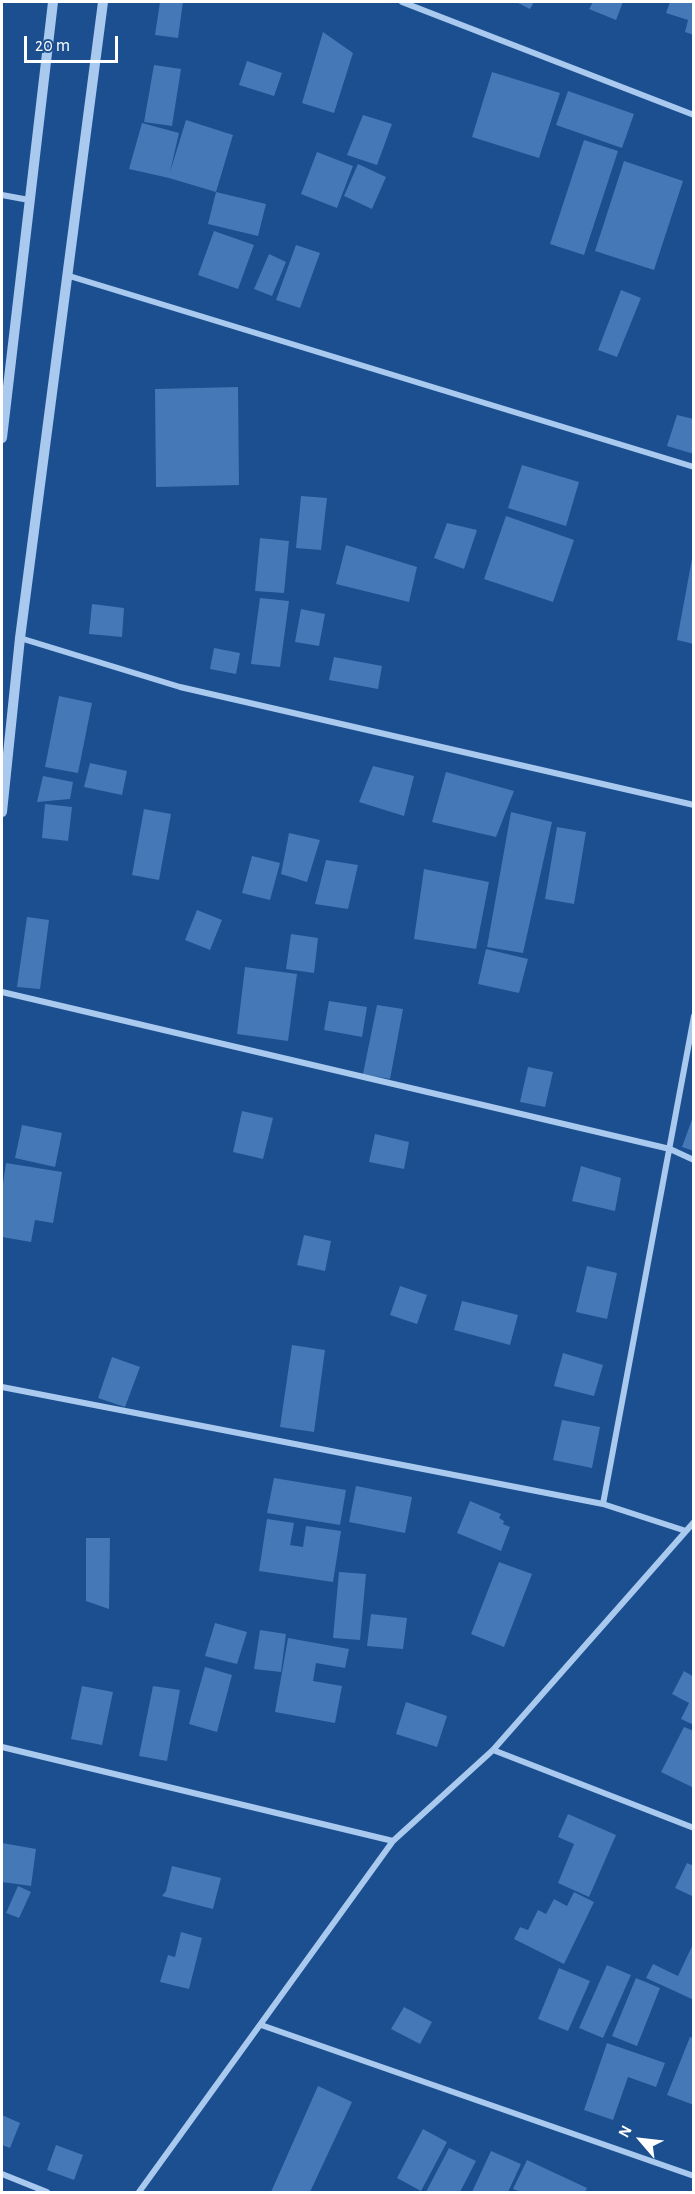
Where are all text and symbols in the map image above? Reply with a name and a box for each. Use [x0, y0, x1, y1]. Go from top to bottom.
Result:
scale bar [27, 24, 122, 62]
text: 20 m [35, 37, 70, 55]
north arrow [611, 2110, 671, 2170]
text: N [615, 2123, 635, 2140]

